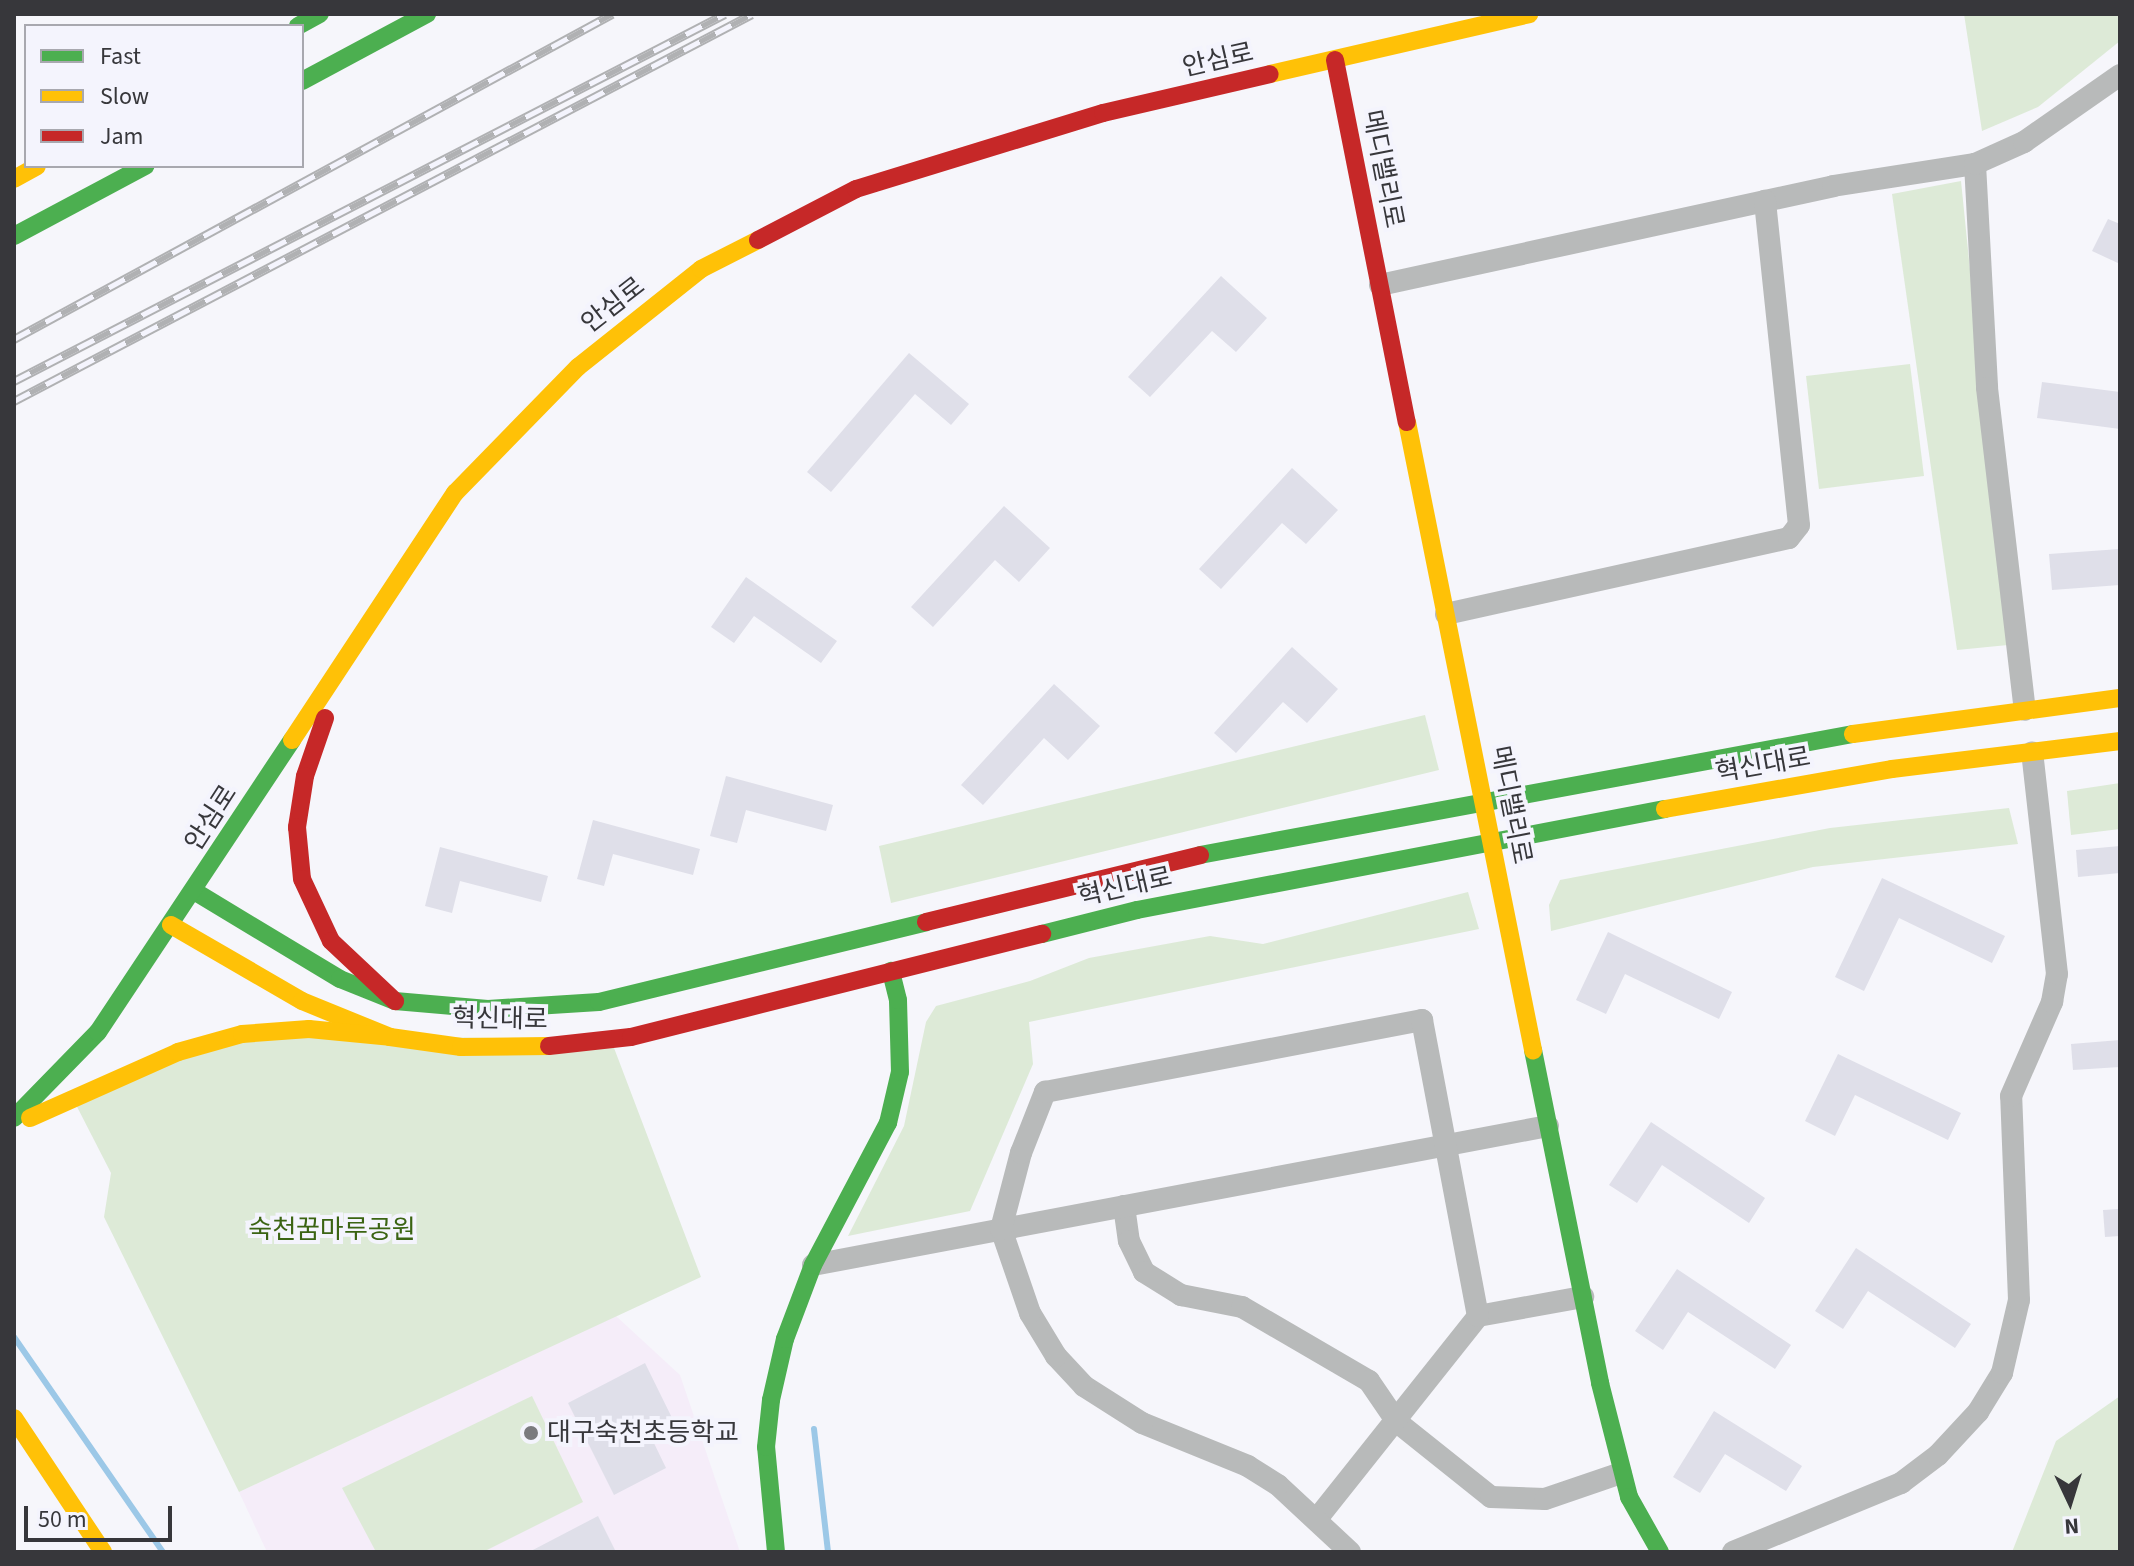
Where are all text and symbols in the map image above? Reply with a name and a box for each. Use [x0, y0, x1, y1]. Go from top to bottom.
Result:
legend [24, 24, 304, 168]
street label: 안심로 [1180, 37, 1256, 83]
text: Fast [100, 39, 141, 74]
text: Slow [100, 79, 149, 114]
street label: 메디밸리로 [1356, 107, 1410, 231]
text: Jam [100, 119, 144, 154]
street label: 안심로 [575, 271, 651, 339]
street label: 혁신대로 [1713, 741, 1813, 789]
street label: 메디밸리로 [1484, 743, 1538, 867]
street label: 안심로 [178, 779, 244, 857]
street label: 혁신대로 [1075, 861, 1175, 913]
street label: 혁신대로 [452, 1003, 548, 1035]
park label: 숙천꿈마루공원 [248, 1214, 416, 1246]
place label: 대구숙천초등학교 [547, 1417, 738, 1449]
marker: 대구숙천초등학교 [522, 1424, 540, 1442]
north arrow [2030, 1462, 2110, 1542]
scale bar [28, 1490, 176, 1540]
text: 50 m [38, 1502, 87, 1537]
text: N [2063, 1509, 2080, 1542]

